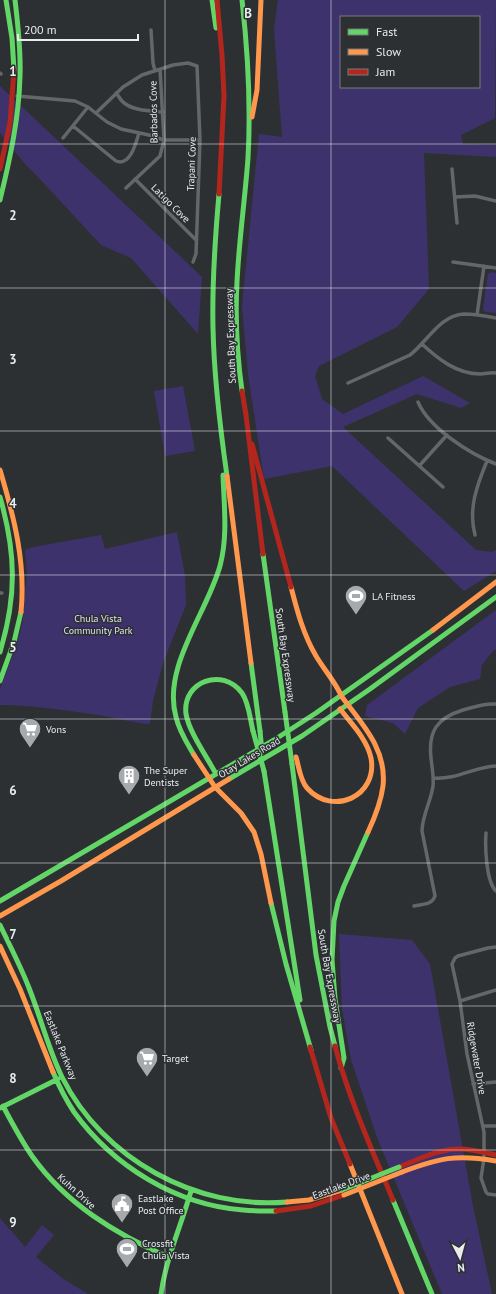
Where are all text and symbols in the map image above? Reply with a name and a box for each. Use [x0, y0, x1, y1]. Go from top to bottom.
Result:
text: B [244, 5, 252, 22]
scale bar [18, 16, 138, 42]
legend [340, 16, 480, 88]
text: 200 m [24, 22, 57, 37]
text: Fast [376, 24, 397, 39]
text: Slow [376, 44, 401, 59]
text: 1 [9, 63, 17, 80]
text: Jam [375, 64, 395, 79]
street label: Barbados Cove [146, 81, 161, 143]
street label: Trapani Cove [184, 137, 199, 191]
street label: Latigo Cove [148, 181, 193, 226]
text: 2 [9, 207, 17, 224]
street label: South Bay Expressway [222, 288, 239, 384]
text: 3 [9, 351, 17, 368]
text: 4 [9, 495, 17, 512]
sports icon: LA Fitness [343, 583, 369, 616]
place label: LA Fitness [372, 590, 416, 603]
street label: South Bay Expressway [272, 607, 299, 703]
park label: Chula Vista Community Park [63, 612, 133, 637]
text: 5 [9, 639, 17, 656]
supermarket icon: Vons [17, 716, 43, 749]
place label: Vons [45, 723, 66, 736]
street label: Otay Lakes Road [216, 734, 283, 781]
building icon: The Super Dentists [116, 763, 142, 796]
place label: The Super Dentists [144, 764, 188, 789]
text: 6 [9, 782, 17, 799]
text: 7 [9, 926, 17, 943]
street label: South Bay Expressway [315, 928, 344, 1024]
street label: Eastlake Parkway [41, 1009, 80, 1082]
street label: Ridgewater Drive [464, 1021, 489, 1095]
supermarket icon: Target [134, 1045, 160, 1078]
place label: Target [162, 1052, 189, 1065]
text: 8 [9, 1070, 17, 1087]
street label: Eastlake Drive [310, 1169, 372, 1202]
street label: Kuhn Drive [55, 1171, 99, 1212]
public building icon: Eastlake Post Office [109, 1191, 135, 1224]
place label: Eastlake Post Office [138, 1192, 184, 1217]
text: 9 [9, 1214, 17, 1231]
sports icon: Crossfit Chula Vista [114, 1236, 140, 1269]
place label: Crossfit Chula Vista [142, 1237, 190, 1262]
north arrow [440, 1238, 480, 1278]
text: N [457, 1261, 465, 1275]

